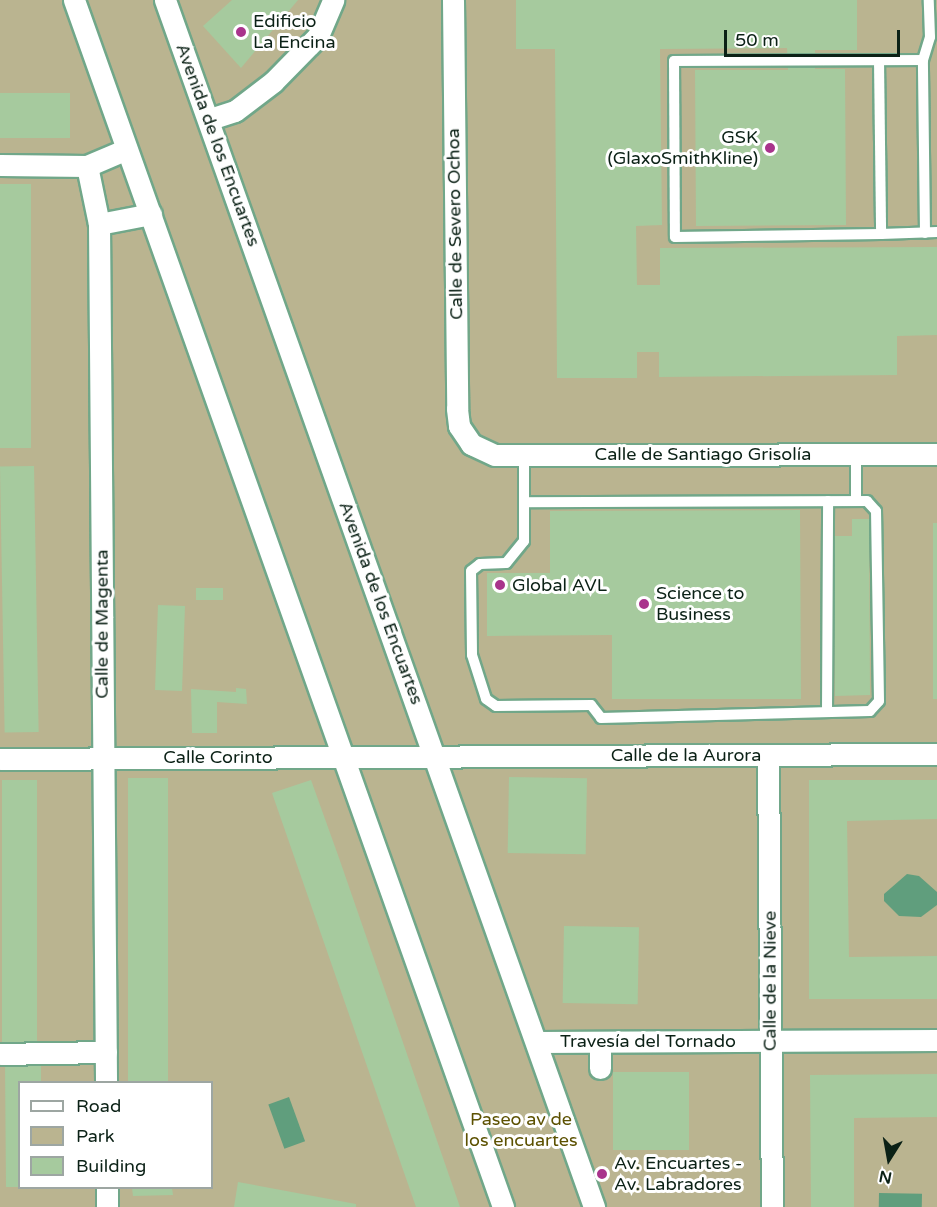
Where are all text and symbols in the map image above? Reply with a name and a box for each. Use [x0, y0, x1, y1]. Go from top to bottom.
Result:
place label: Edificio La Encina [253, 11, 336, 54]
scale bar [727, 18, 902, 56]
marker: Edificio La Encina [234, 25, 248, 39]
text: 50 m [735, 29, 779, 51]
street label: Avenida de los Encuartes [171, 41, 265, 249]
place label: GSK (GlaxoSmithKline) [607, 127, 758, 170]
street label: Calle de Severo Ochoa [443, 128, 467, 320]
marker: GSK (GlaxoSmithKline) [763, 141, 777, 155]
street label: Calle de Santiago Grisolía [595, 443, 811, 465]
street label: Avenida de los Encuartes [334, 499, 428, 707]
street label: Calle de Magenta [91, 549, 113, 699]
place label: Global AVL [512, 574, 607, 596]
marker: Global AVL [493, 578, 507, 592]
place label: Science to Business [656, 583, 744, 626]
marker: Science to Business [637, 597, 651, 611]
street label: Calle de la Aurora [611, 744, 761, 766]
street label: Calle Corinto [163, 746, 273, 768]
street label: Calle de la Nieve [759, 911, 781, 1051]
street label: Travesía del Tornado [560, 1030, 736, 1052]
legend [18, 1081, 213, 1189]
text: Road [76, 1095, 121, 1117]
park label: Paseo av de los encuartes [464, 1109, 578, 1152]
text: Park [76, 1125, 114, 1147]
north arrow [859, 1129, 919, 1189]
place label: Av. Encuartes - Av. Labradores [614, 1153, 742, 1196]
text: Building [76, 1155, 146, 1177]
text: N [877, 1166, 894, 1188]
marker: Av. Encuartes - Av. Labradores [595, 1167, 609, 1181]

